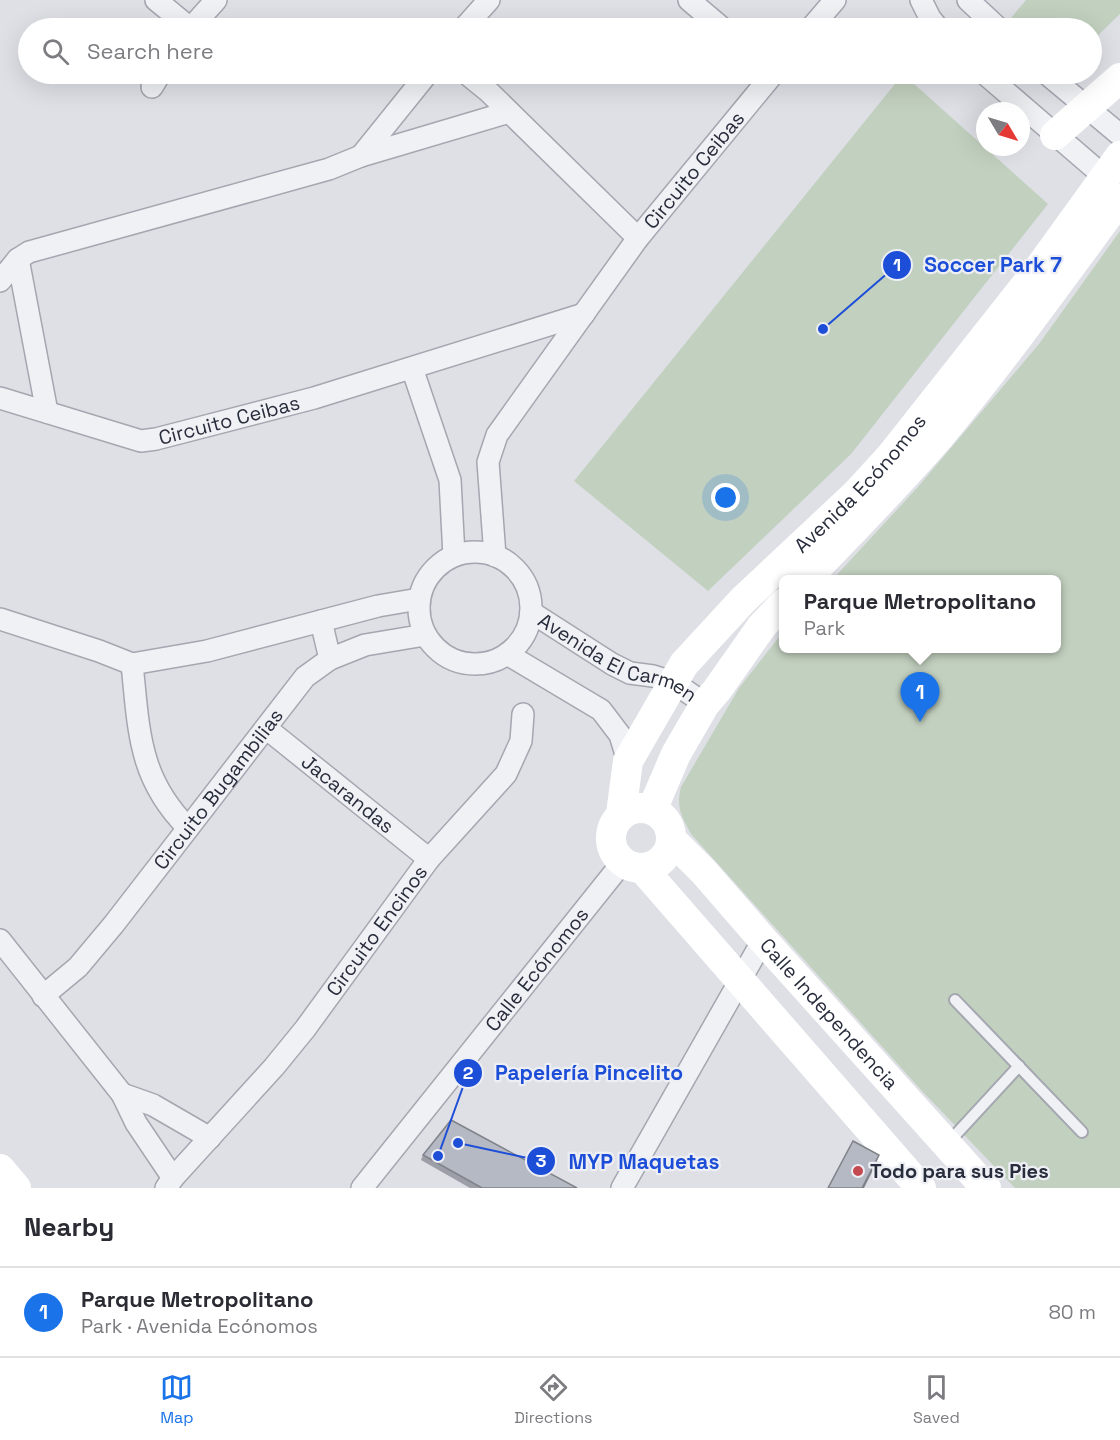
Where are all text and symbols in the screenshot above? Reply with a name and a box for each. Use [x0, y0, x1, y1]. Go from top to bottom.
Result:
search box [18, 18, 1102, 84]
icon: search [39, 35, 72, 68]
text: Search here [87, 37, 214, 65]
north arrow [976, 102, 1030, 156]
street label: Circuito Ceibas [638, 106, 750, 234]
callout: Soccer Park 7 [882, 245, 1074, 284]
text: Soccer Park 7 [924, 251, 1062, 278]
text: 1 [893, 253, 901, 276]
street label: Circuito Ceibas [156, 389, 302, 451]
street label: Avenida Ecónomos [789, 409, 932, 558]
your location [711, 483, 740, 512]
popup [779, 575, 1061, 653]
text: Parque Metropolitano [804, 587, 1036, 615]
street label: Avenida El Carmen [533, 607, 702, 708]
text: Park [804, 615, 845, 641]
pin: 1 [900, 672, 940, 722]
street label: Circuito Bugambilias [148, 703, 289, 875]
street label: Jacarandas [296, 749, 400, 839]
street label: Circuito Encinos [320, 860, 433, 1001]
street label: Calle Ecónomos [479, 902, 594, 1037]
street label: Calle Independencia [754, 932, 904, 1095]
callout: Papelería Pincelito [453, 1053, 695, 1092]
text: Papelería Pincelito [495, 1059, 683, 1086]
text: 2 [463, 1061, 474, 1084]
callout: MYP Maquetas [526, 1142, 731, 1181]
text: MYP Maquetas [569, 1148, 719, 1175]
text: 3 [536, 1149, 547, 1172]
place label: Todo para sus Pies [870, 1158, 1049, 1184]
marker: Todo para sus Pies [851, 1164, 865, 1178]
text: Nearby [24, 1210, 114, 1244]
text: Parque Metropolitano [81, 1285, 314, 1313]
text: 1 [39, 1299, 48, 1325]
text: 80 m [1048, 1299, 1096, 1325]
text: Park · Avenida Ecónomos [81, 1313, 318, 1339]
tab: Map [160, 1371, 194, 1428]
tab: Directions [514, 1371, 593, 1428]
tab: Saved [913, 1371, 960, 1428]

